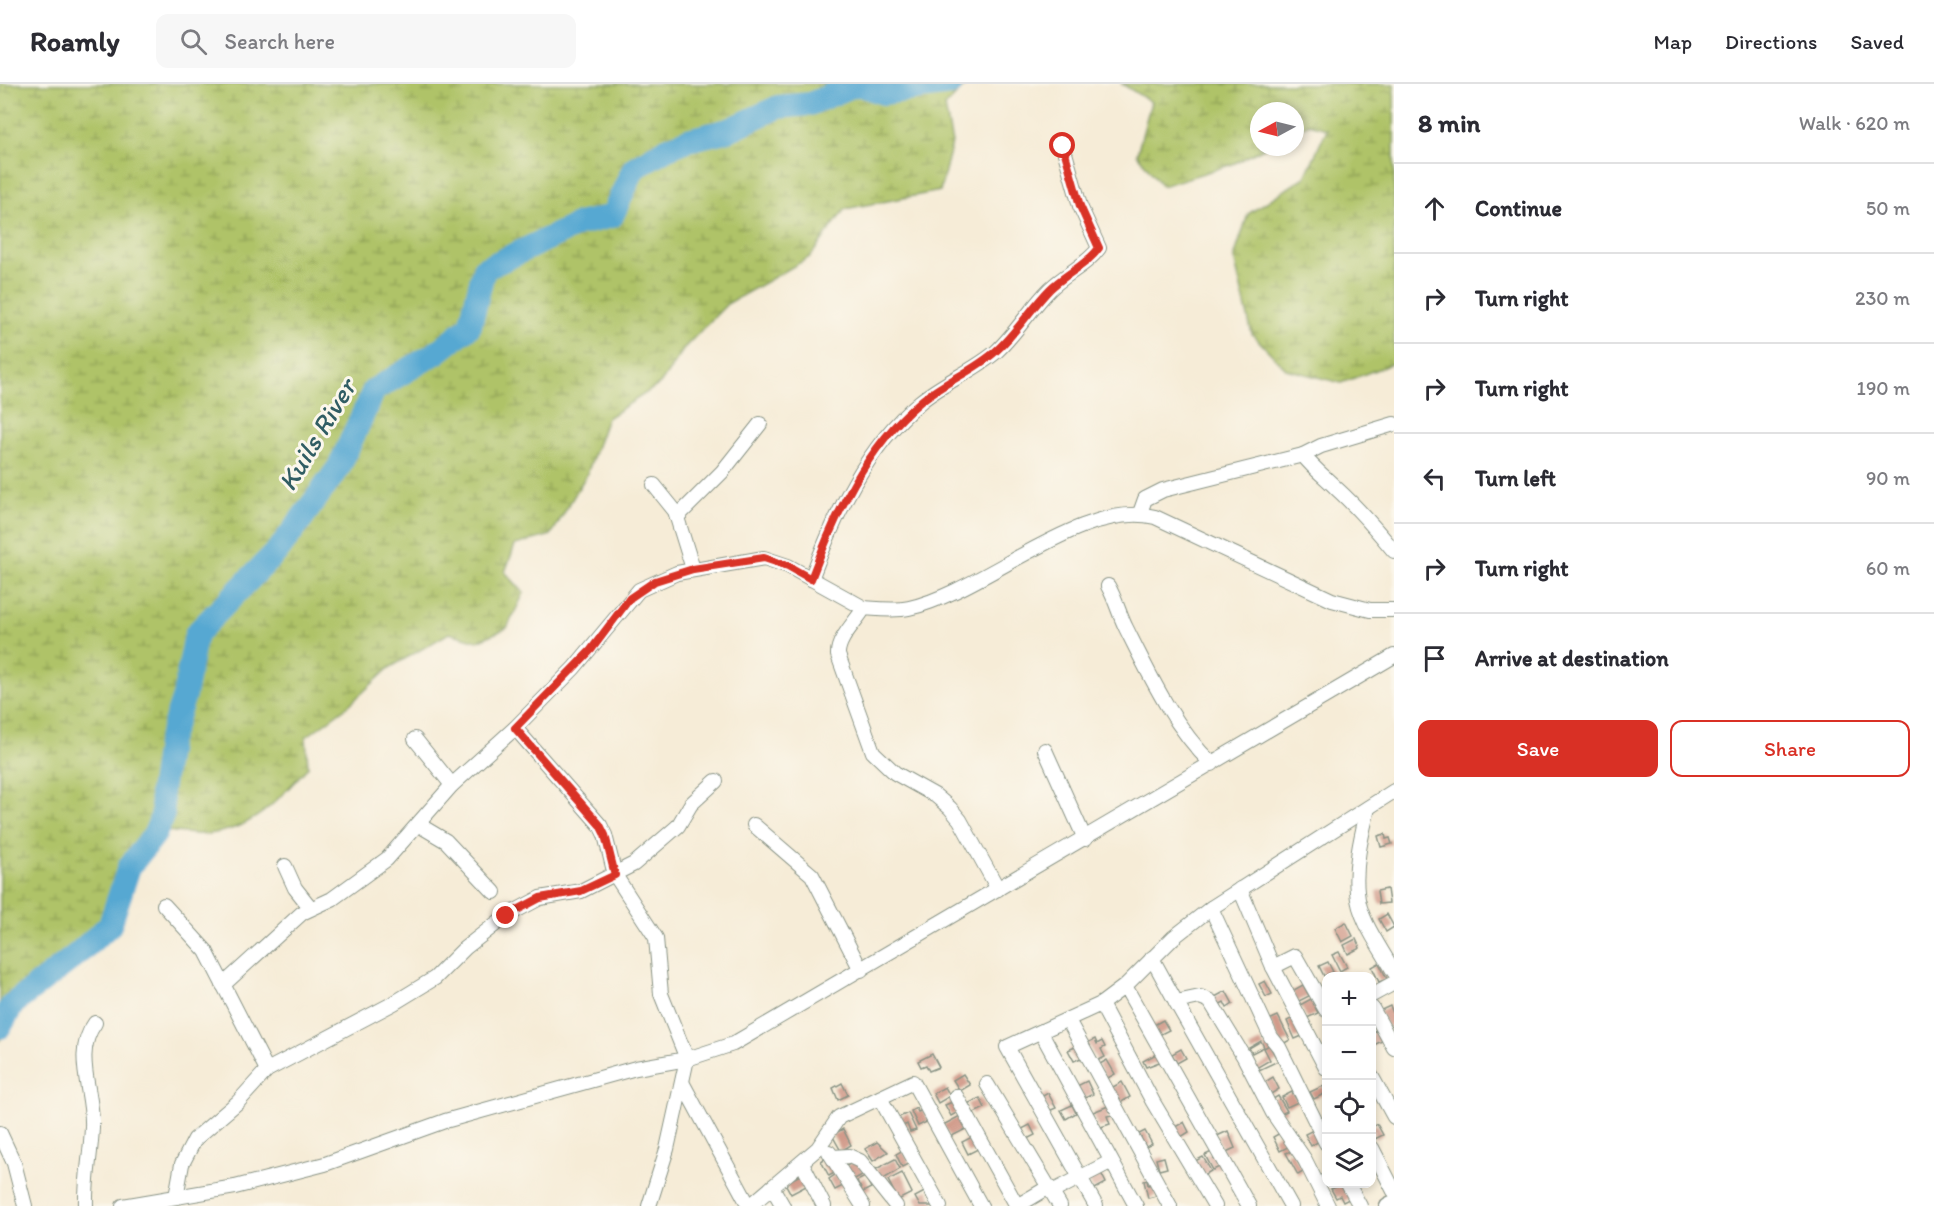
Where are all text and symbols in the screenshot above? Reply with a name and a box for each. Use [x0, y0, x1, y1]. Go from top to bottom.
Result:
search box [156, 14, 576, 68]
text: Roamly [30, 24, 120, 58]
icon: search [177, 25, 210, 58]
text: Search here [225, 28, 335, 55]
text: Map [1654, 29, 1692, 54]
text: Directions [1725, 29, 1817, 54]
text: Saved [1850, 29, 1904, 54]
north arrow [1250, 102, 1304, 156]
text: 8 min [1418, 107, 1480, 139]
text: Walk · 620 m [1799, 111, 1910, 135]
route start [1049, 132, 1075, 158]
icon: ahead [1418, 192, 1451, 225]
text: Continue [1475, 195, 1562, 222]
text: 50 m [1866, 196, 1910, 220]
icon: right [1418, 282, 1451, 315]
text: Turn right [1475, 285, 1569, 312]
text: 230 m [1855, 286, 1910, 310]
water label: Kuils River [270, 370, 364, 496]
icon: right [1418, 372, 1451, 405]
text: Turn right [1475, 375, 1569, 402]
text: 190 m [1857, 376, 1910, 400]
icon: left [1418, 462, 1451, 495]
text: Turn left [1475, 465, 1556, 492]
text: 90 m [1866, 466, 1910, 490]
icon: right [1418, 552, 1451, 585]
text: Turn right [1475, 555, 1569, 582]
text: 60 m [1866, 556, 1910, 580]
icon: arrive [1418, 642, 1451, 675]
text: Arrive at destination [1475, 645, 1669, 672]
button: Save [1418, 720, 1658, 777]
button: Share [1670, 720, 1910, 777]
route end [492, 902, 518, 928]
map controls [1322, 972, 1376, 1188]
button: + [1322, 972, 1376, 1026]
button: − [1322, 1026, 1376, 1080]
button: locate [1322, 1080, 1376, 1134]
button: layers [1322, 1134, 1376, 1188]

